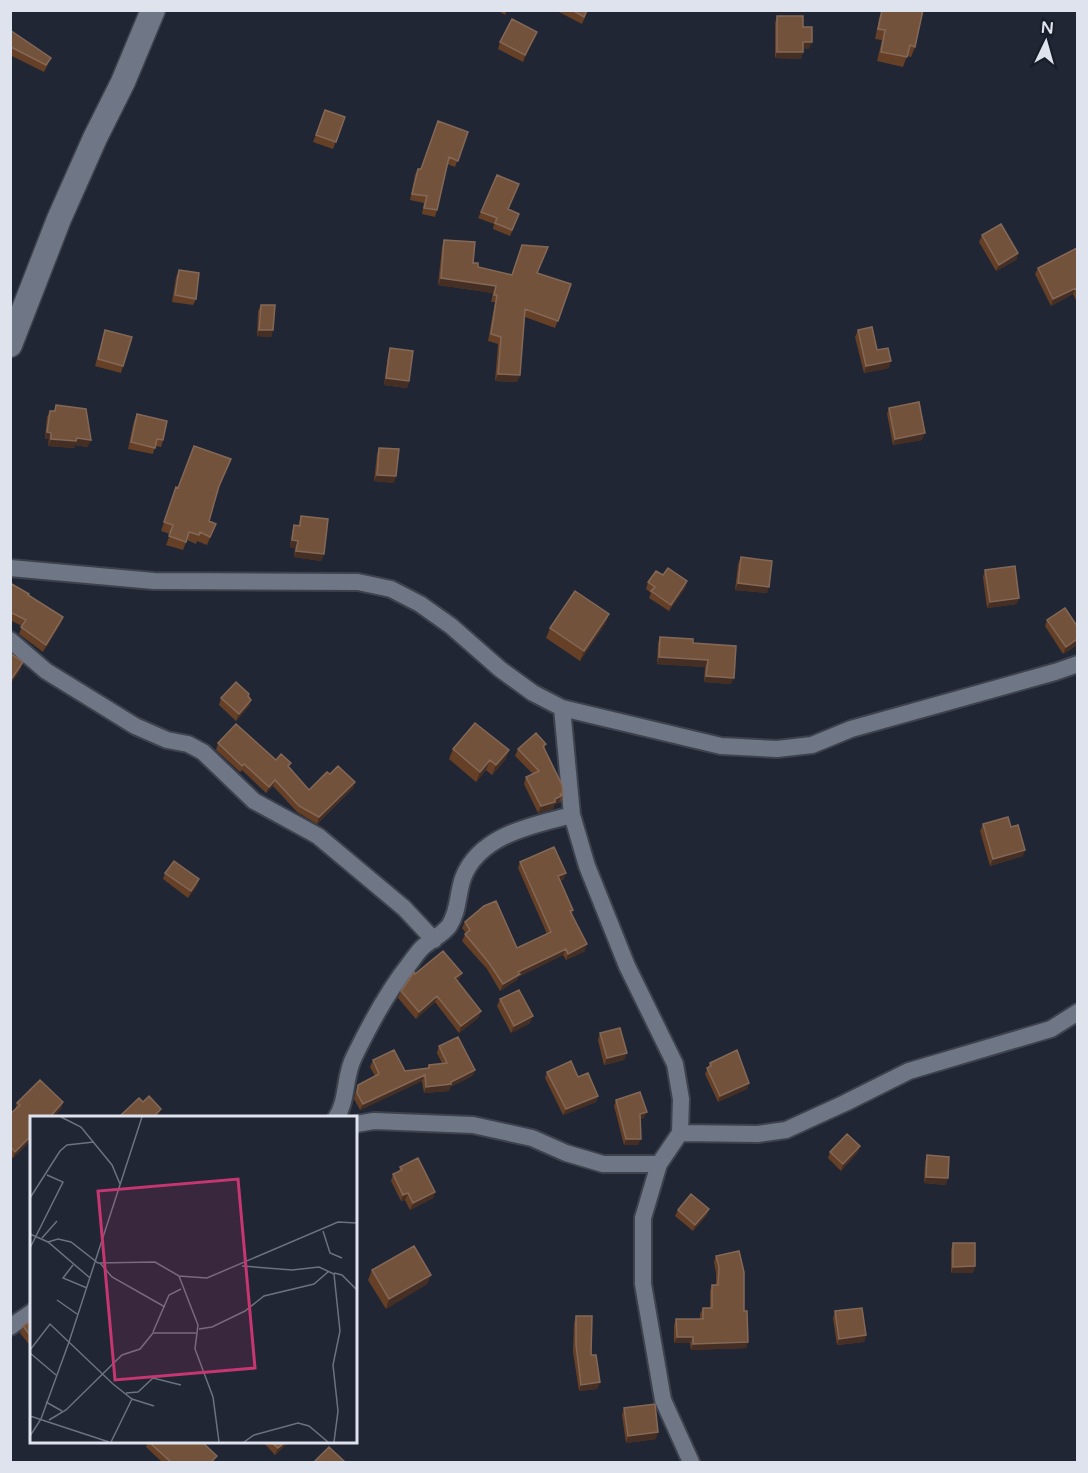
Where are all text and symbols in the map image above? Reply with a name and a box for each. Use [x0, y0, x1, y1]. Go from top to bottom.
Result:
north arrow [1016, 12, 1076, 72]
text: N [1040, 18, 1054, 39]
inset map [30, 1116, 357, 1443]

